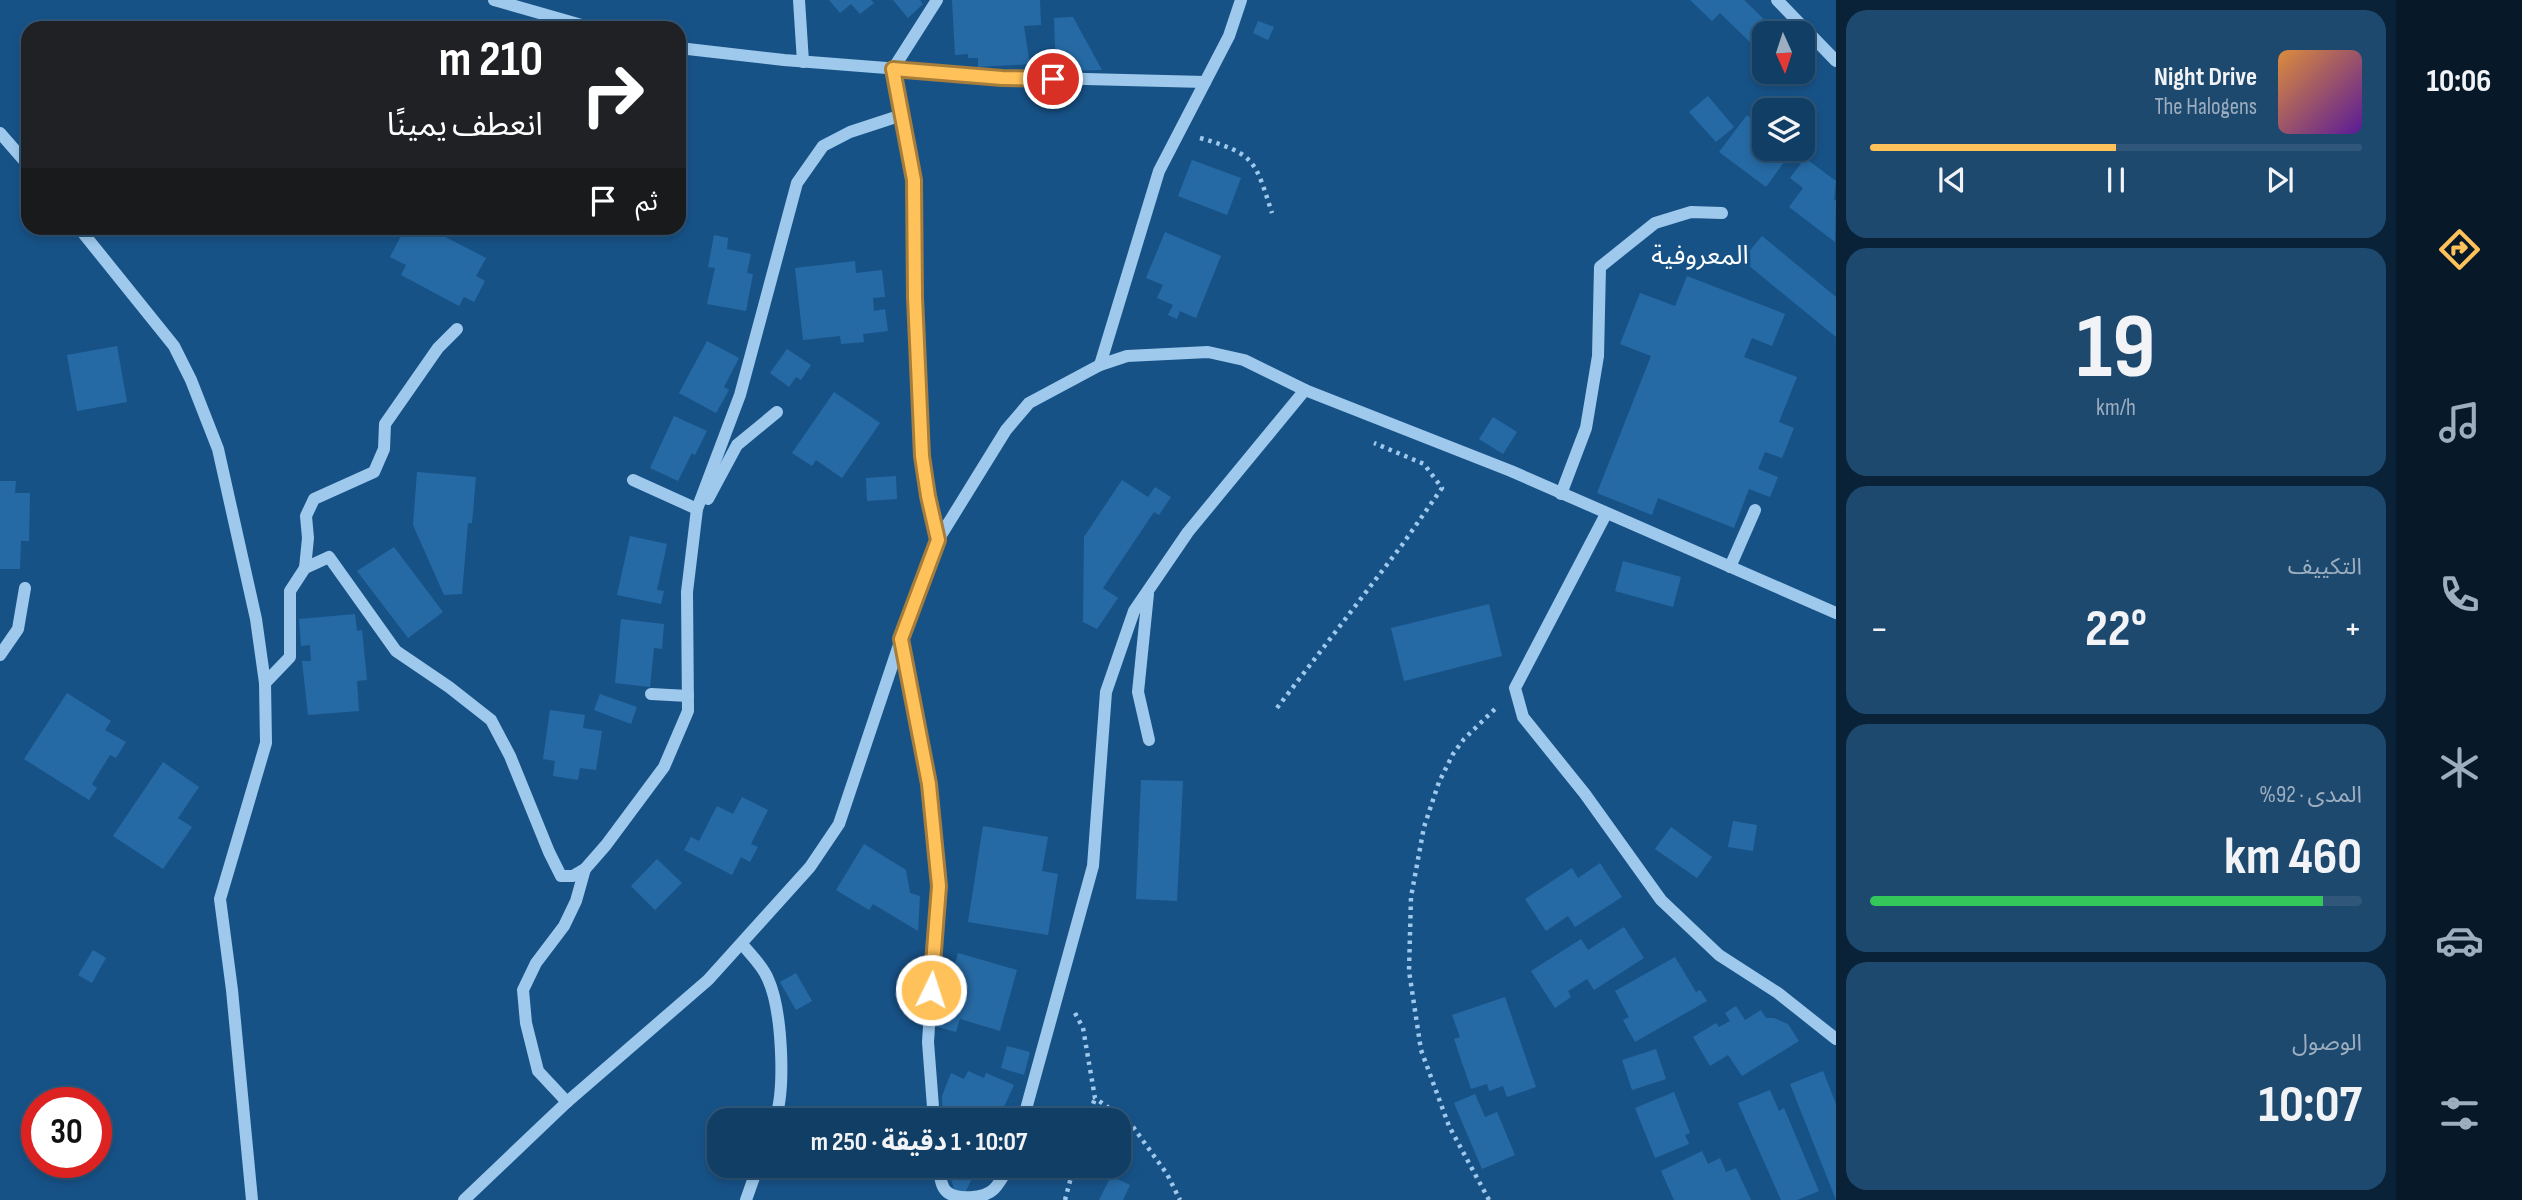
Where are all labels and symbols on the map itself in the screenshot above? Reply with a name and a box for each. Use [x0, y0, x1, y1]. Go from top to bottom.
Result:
north arrow [1752, 21, 1815, 84]
pin [1023, 49, 1083, 109]
district label: المعروفية [1651, 241, 1749, 272]
position arrow [894, 953, 968, 1027]
speed limit sign: 30 [21, 1087, 112, 1178]

